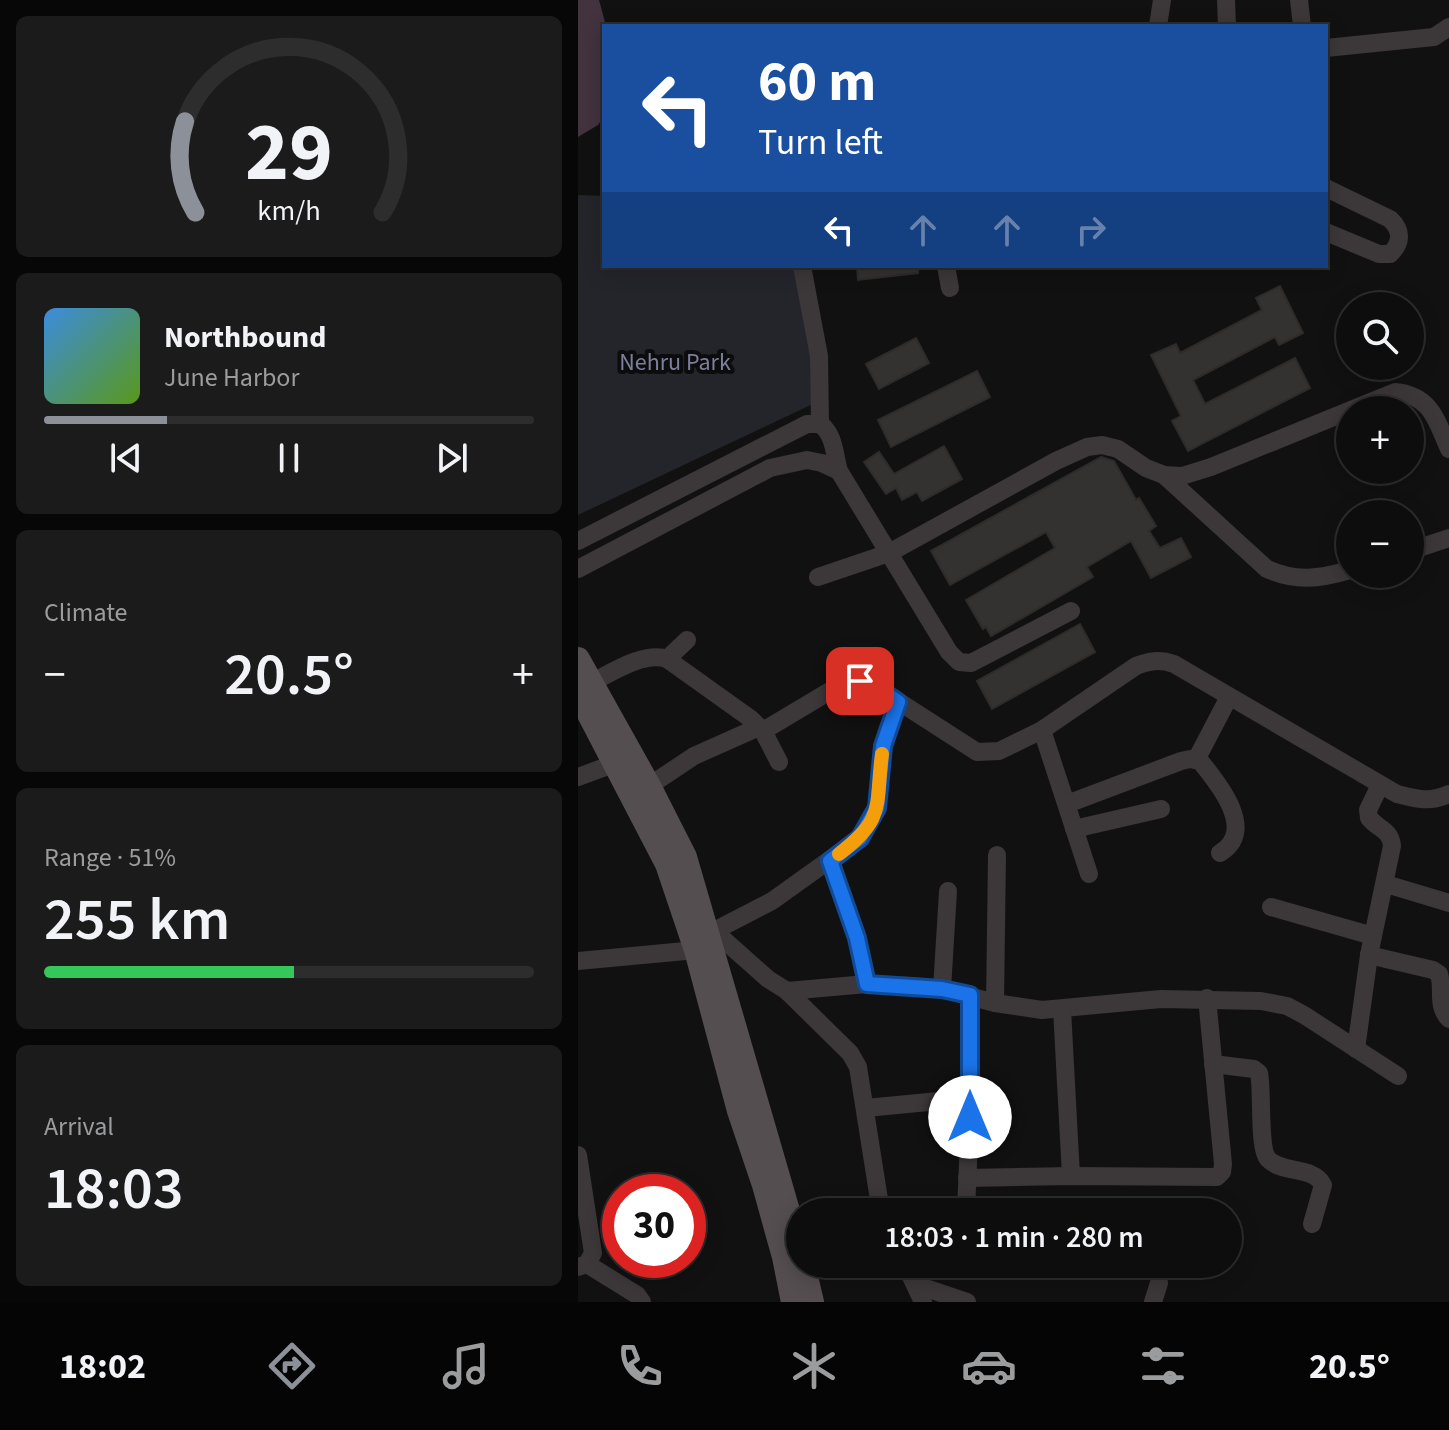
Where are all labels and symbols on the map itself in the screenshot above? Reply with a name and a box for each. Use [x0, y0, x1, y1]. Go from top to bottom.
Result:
park label: Nehru Park [619, 345, 731, 380]
pin [826, 647, 894, 715]
position arrow [928, 1075, 1012, 1159]
speed limit sign: 30 [602, 1174, 706, 1278]

